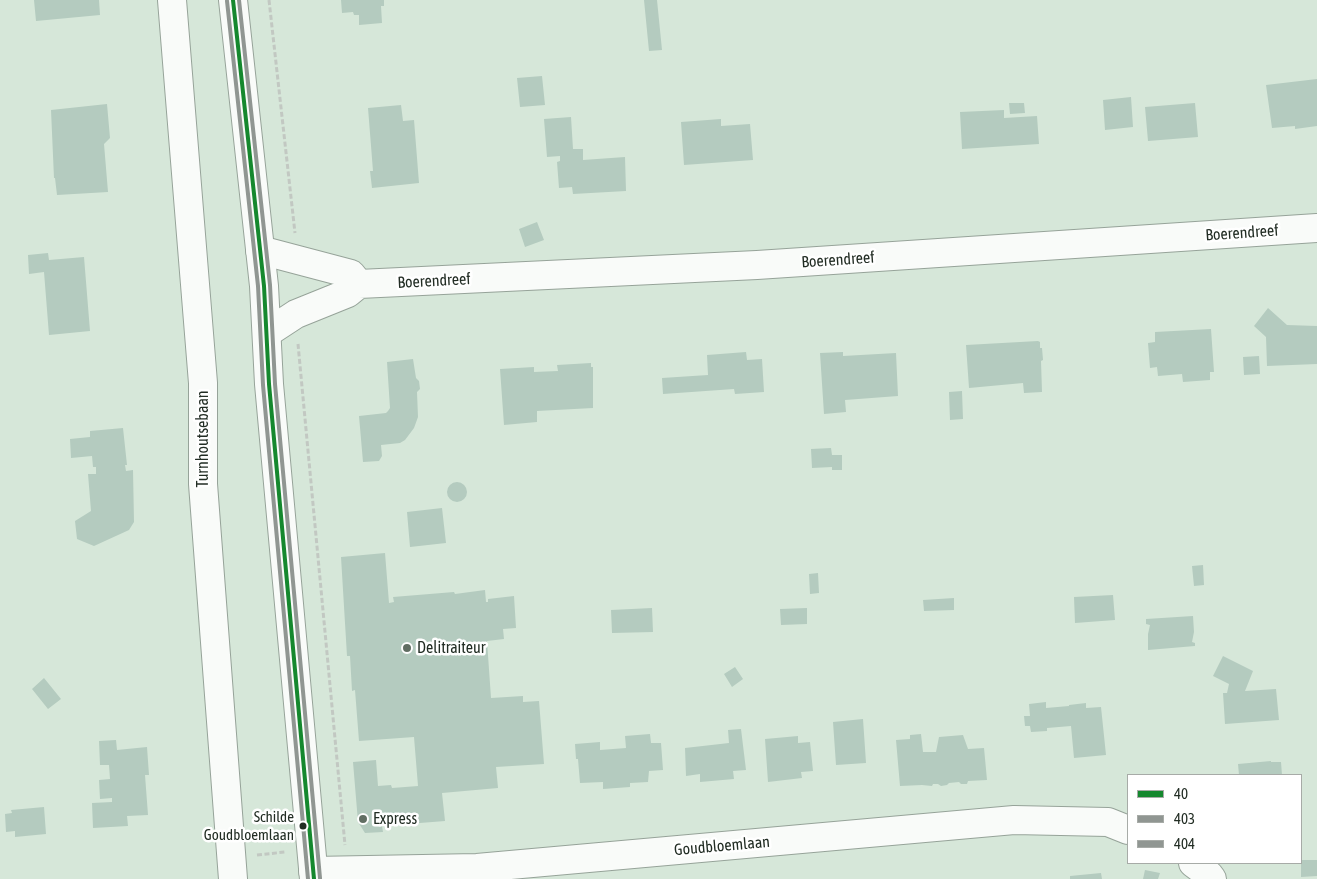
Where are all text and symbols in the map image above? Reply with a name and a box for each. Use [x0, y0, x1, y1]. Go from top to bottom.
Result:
street label: Boerendreef [1205, 221, 1279, 245]
street label: Boerendreef [801, 248, 875, 272]
street label: Boerendreef [397, 269, 471, 293]
street label: Turnhoutsebaan [193, 390, 213, 488]
place label: Delitraiteur [417, 638, 485, 658]
marker: Delitraiteur [401, 642, 413, 654]
legend [1127, 774, 1302, 864]
text: 40 [1174, 785, 1188, 802]
place label: Schilde Goudbloemlaan [204, 808, 294, 843]
place label: Express [373, 809, 417, 829]
text: 403 [1174, 810, 1195, 827]
marker: Express [357, 813, 369, 825]
marker: Schilde Goudbloemlaan [298, 821, 308, 831]
street label: Goudbloemlaan [673, 832, 771, 860]
text: 404 [1174, 835, 1195, 852]

